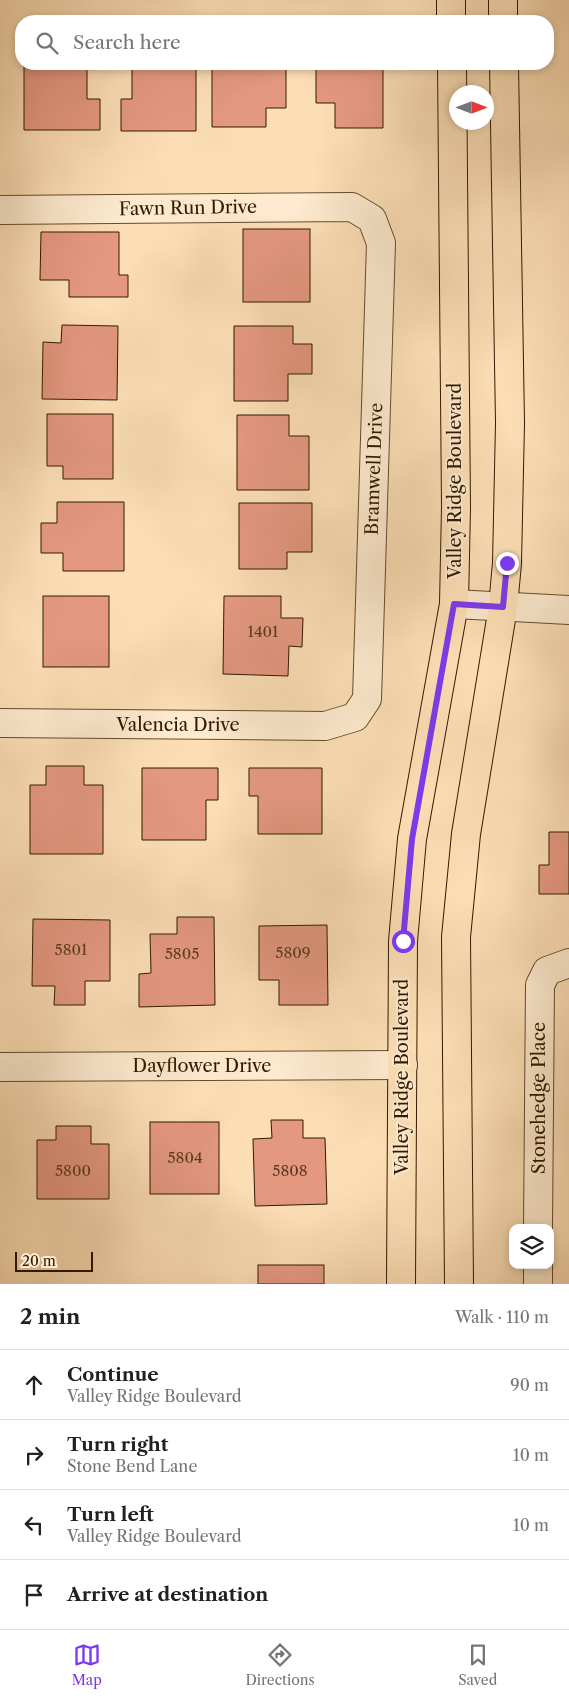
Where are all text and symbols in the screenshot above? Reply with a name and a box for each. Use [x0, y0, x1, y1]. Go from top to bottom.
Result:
search box [15, 15, 554, 70]
icon: search [33, 29, 61, 57]
text: Search here [73, 31, 181, 54]
north arrow [449, 85, 494, 130]
street label: Fawn Run Drive [119, 196, 257, 220]
street label: Valley Ridge Boulevard [444, 383, 466, 580]
street label: Bramwell Drive [361, 402, 387, 536]
route end [496, 552, 519, 575]
house number: 1401 [248, 622, 279, 641]
street label: Valencia Drive [115, 714, 240, 736]
route start [392, 930, 415, 953]
house number: 5801 [55, 940, 88, 959]
house number: 5809 [275, 943, 311, 962]
house number: 5805 [165, 944, 199, 963]
street label: Valley Ridge Boulevard [391, 979, 413, 1176]
street label: Stonehedge Place [528, 1022, 550, 1174]
street label: Dayflower Drive [133, 1055, 271, 1077]
house number: 5804 [167, 1148, 203, 1167]
house number: 5800 [55, 1161, 91, 1180]
house number: 5808 [272, 1161, 308, 1180]
map controls [509, 1224, 554, 1269]
button: layers [509, 1224, 554, 1269]
scale bar [15, 1249, 92, 1272]
text: 20 m [22, 1252, 56, 1270]
text: 2 min [20, 1304, 80, 1329]
text: Walk · 110 m [455, 1307, 549, 1327]
text: Continue [67, 1363, 159, 1386]
icon: ahead [20, 1371, 48, 1399]
text: 90 m [510, 1375, 549, 1395]
text: Valley Ridge Boulevard [67, 1386, 241, 1406]
text: Turn right [67, 1433, 168, 1456]
icon: right [20, 1441, 48, 1469]
text: 10 m [513, 1445, 549, 1465]
text: Stone Bend Lane [67, 1456, 197, 1476]
text: Turn left [67, 1503, 154, 1526]
icon: left [20, 1511, 48, 1539]
text: 10 m [513, 1515, 549, 1535]
text: Valley Ridge Boulevard [67, 1526, 241, 1546]
icon: arrive [20, 1581, 48, 1609]
text: Arrive at destination [67, 1583, 268, 1606]
tab: Map [72, 1641, 102, 1689]
tab: Directions [245, 1641, 315, 1689]
tab: Saved [458, 1641, 497, 1689]

